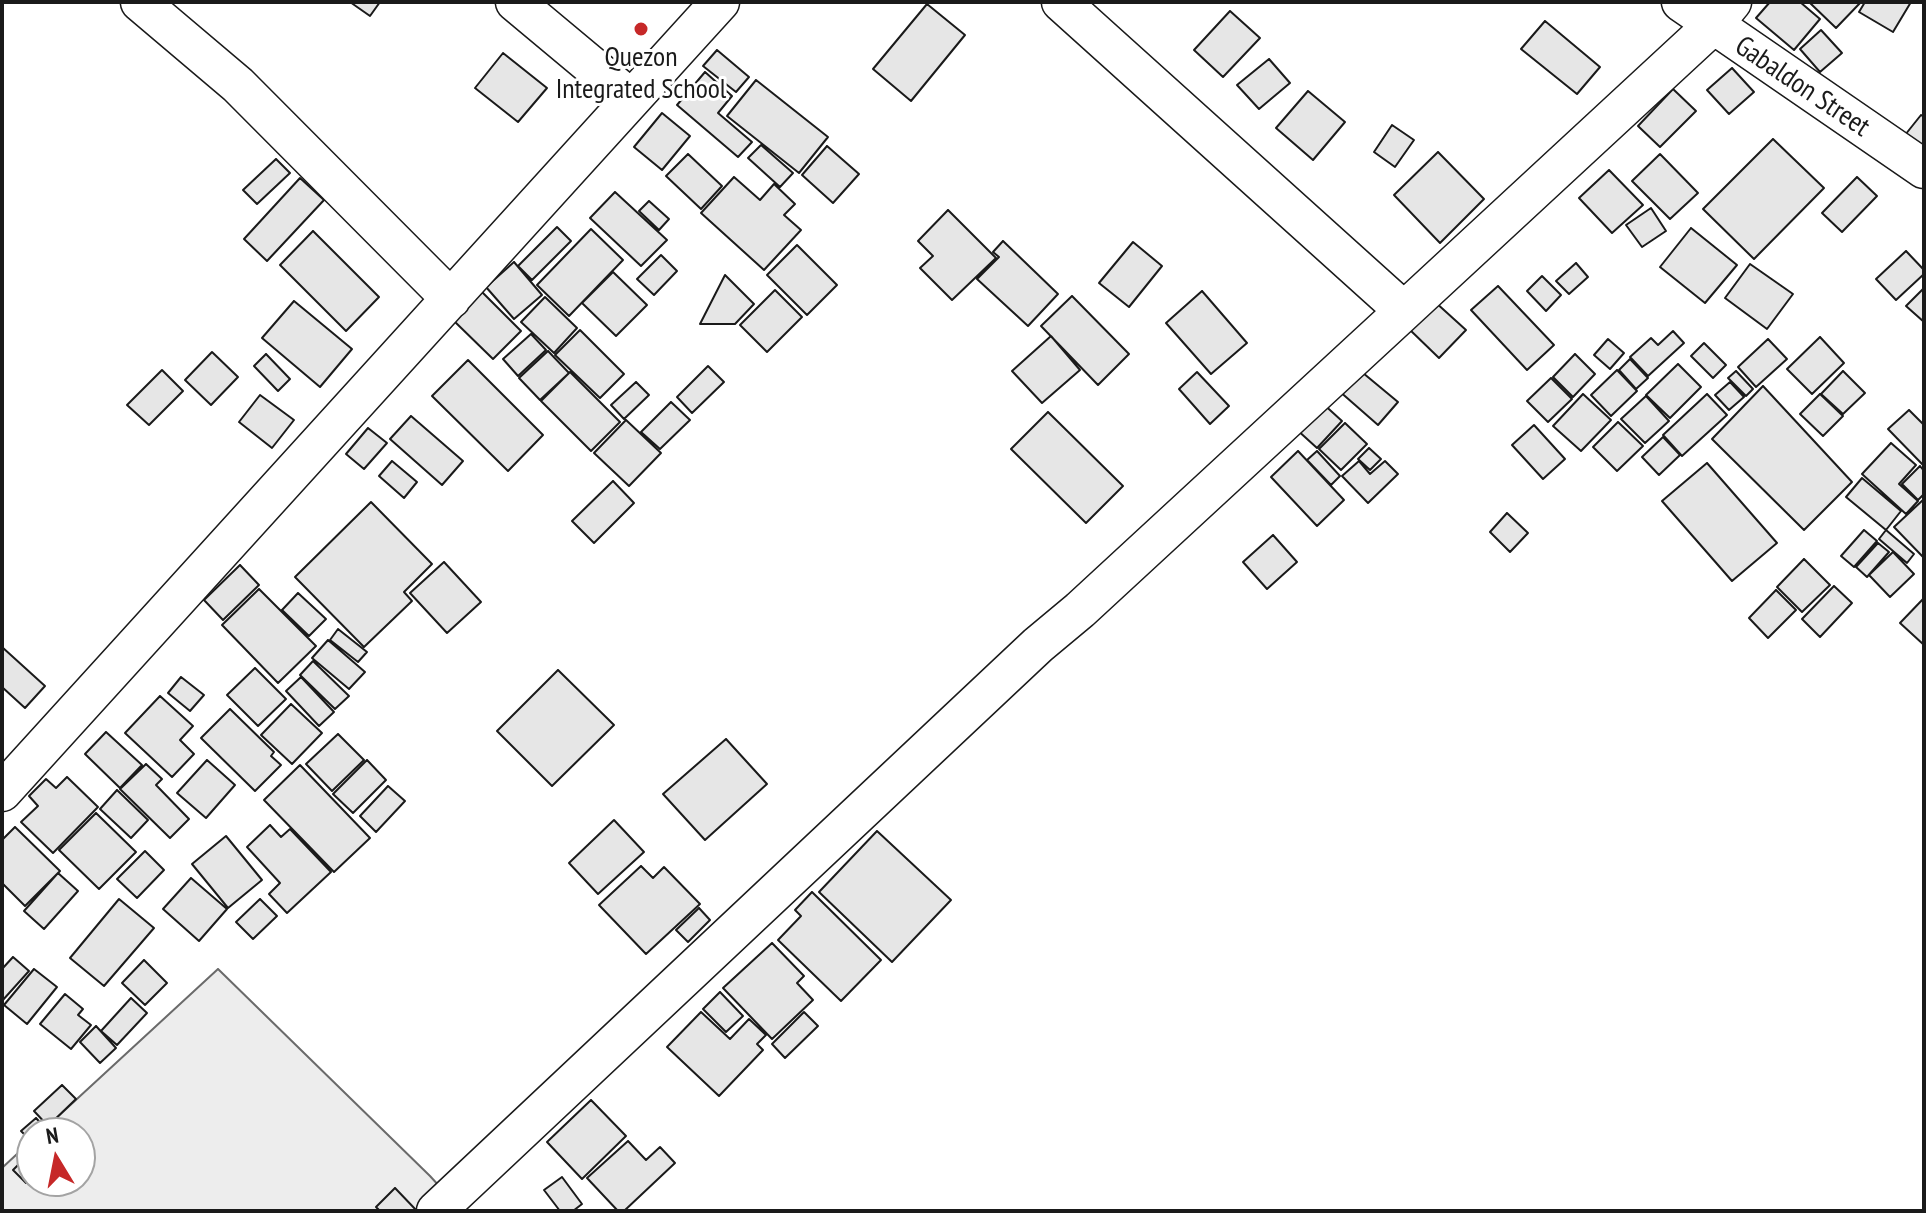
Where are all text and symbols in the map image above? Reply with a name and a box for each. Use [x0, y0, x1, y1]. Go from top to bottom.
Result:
marker: Quezon Integrated School [632, 20, 650, 38]
street label: Gabaldon Street [1728, 30, 1876, 144]
place label: Quezon Integrated School [556, 41, 726, 107]
north arrow [16, 1117, 96, 1197]
text: N [44, 1121, 60, 1150]

